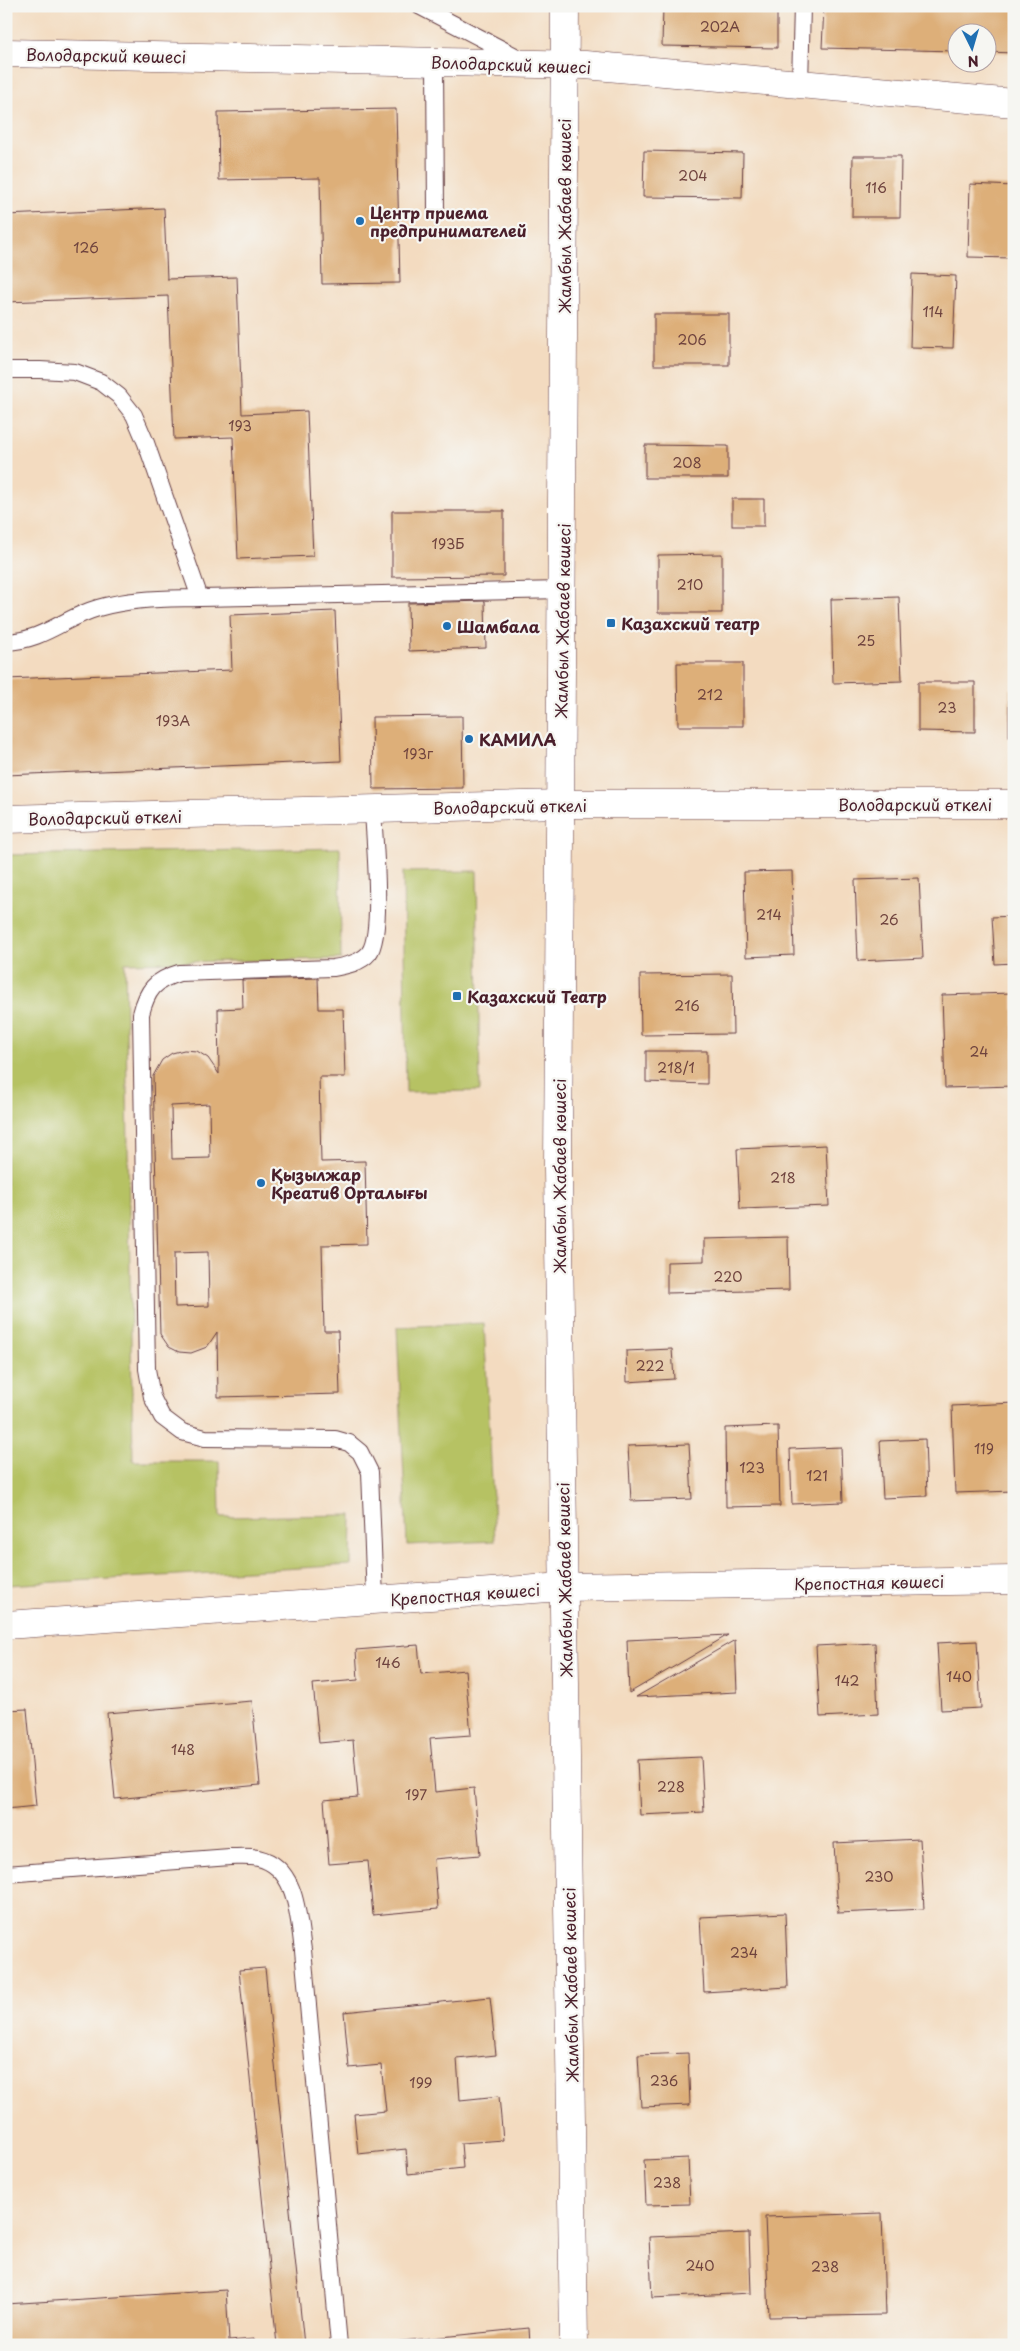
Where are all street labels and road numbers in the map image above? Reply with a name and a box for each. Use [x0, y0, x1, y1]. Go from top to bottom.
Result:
street label: Володарский көшесі [26, 42, 186, 68]
street label: Володарский көшесі [430, 49, 592, 79]
street label: Жамбыл Жабаев көшесі [552, 118, 576, 314]
street label: Жамбыл Жабаев көшесі [548, 523, 576, 719]
street label: Володарский өткелі [838, 792, 992, 816]
street label: Володарский өткелі [433, 793, 587, 819]
street label: Володарский өткелі [28, 804, 182, 830]
street label: Жамбыл Жабаев көшесі [547, 1078, 571, 1274]
street label: Жамбыл Жабаев көшесі [550, 1482, 578, 1678]
street label: Крепостная көшесі [794, 1569, 944, 1595]
street label: Крепостная көшесі [389, 1577, 541, 1611]
street label: Жамбыл Жабаев көшесі [556, 1887, 584, 2083]

